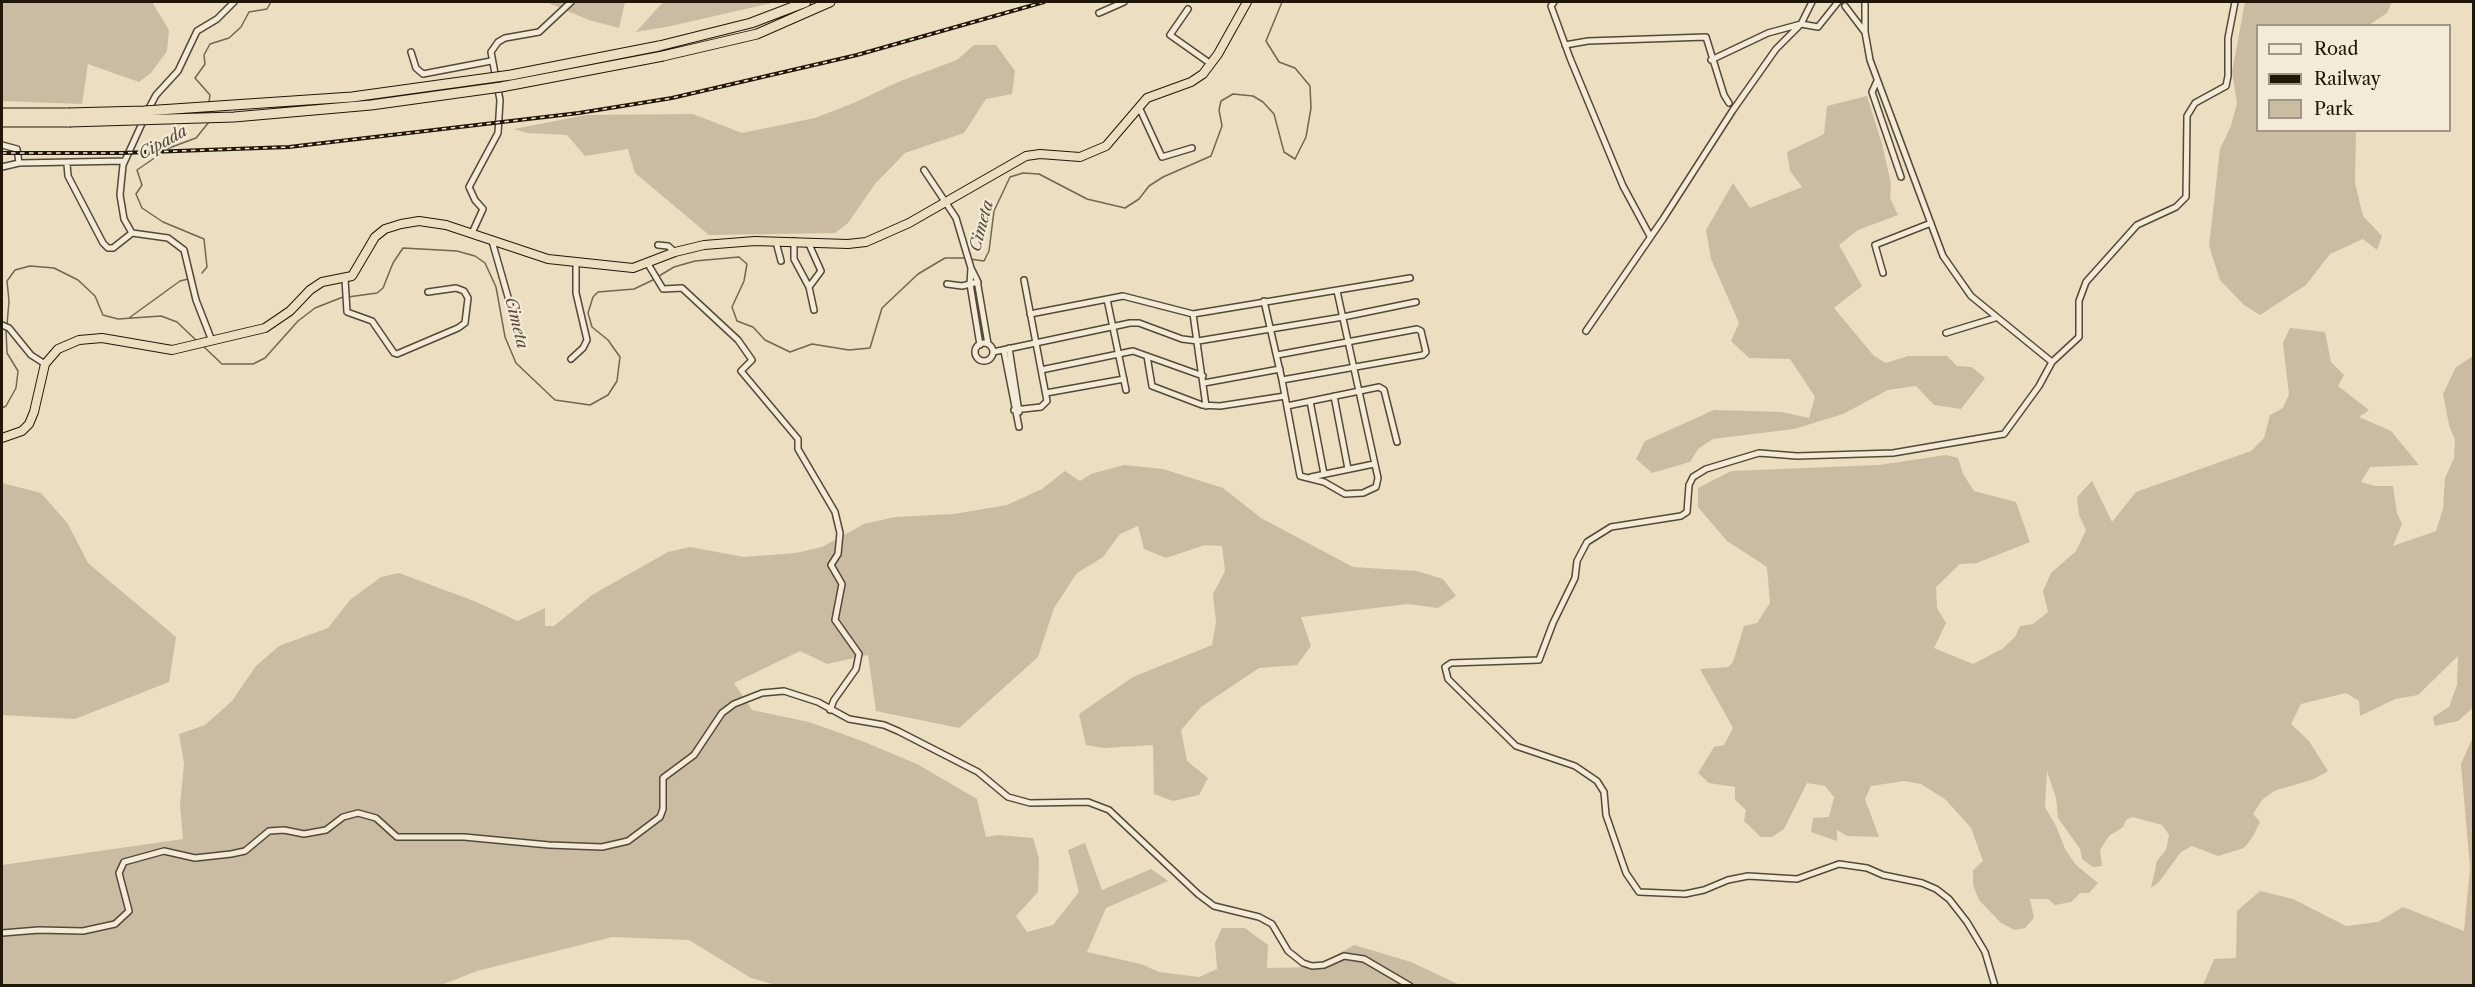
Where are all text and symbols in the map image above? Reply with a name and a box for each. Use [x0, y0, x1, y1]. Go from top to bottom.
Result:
legend [2256, 24, 2451, 132]
text: Road [2314, 38, 2359, 60]
text: Railway [2314, 68, 2381, 90]
text: Park [2314, 98, 2353, 120]
water label: Cipada [135, 122, 191, 164]
water label: Cimeta [966, 198, 998, 254]
water label: Cimeta [500, 295, 532, 351]

